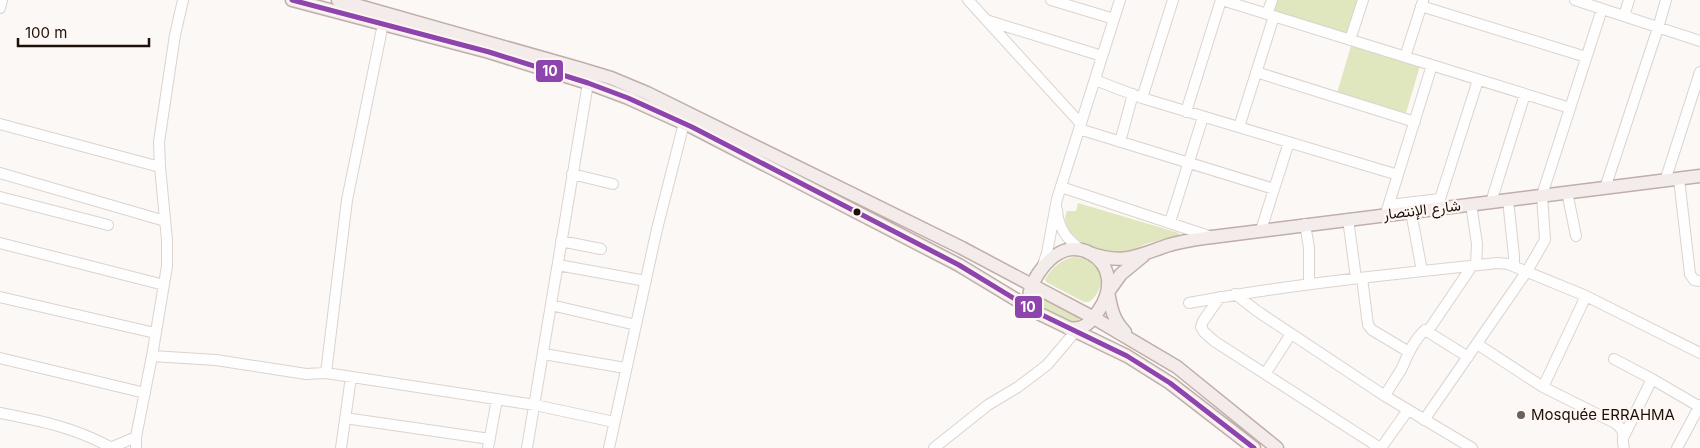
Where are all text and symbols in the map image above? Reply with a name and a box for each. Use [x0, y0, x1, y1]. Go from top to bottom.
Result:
scale bar [18, 15, 149, 47]
text: 100 m [25, 23, 67, 42]
line badge: 10 [535, 59, 564, 83]
text: 10 [542, 62, 558, 79]
street label: شارع الإنتصار [1381, 195, 1462, 226]
unlabelled marker [852, 207, 862, 217]
line badge: 10 [1014, 295, 1043, 319]
text: 10 [1020, 298, 1036, 315]
place label: Mosquée ERRAHMA [1531, 405, 1675, 424]
marker: Mosquée ERRAHMA [1515, 409, 1527, 421]

